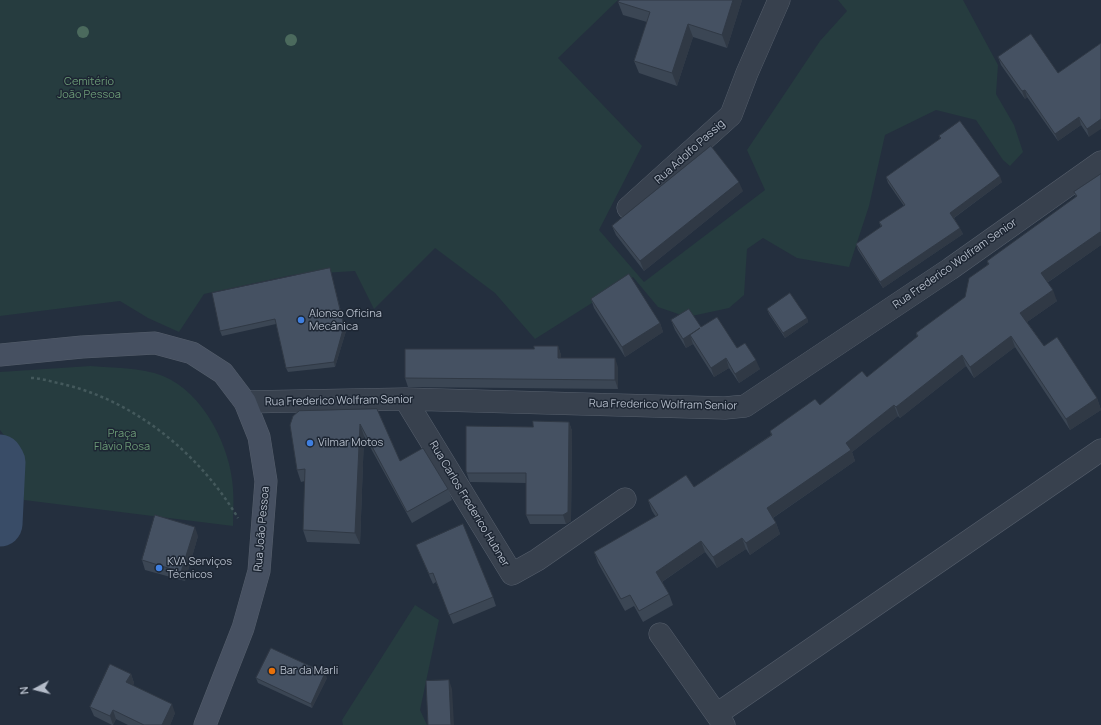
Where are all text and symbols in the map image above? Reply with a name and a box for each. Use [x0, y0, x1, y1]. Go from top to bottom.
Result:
park label: Cemitério João Pessoa [57, 75, 121, 101]
street label: Rua Adolfo Passig [652, 117, 728, 187]
street label: Rua Frederico Wolfram Senior [890, 216, 1020, 312]
place label: Alonso Oficina Mecânica [309, 307, 382, 333]
marker: Alonso Oficina Mecânica [296, 315, 306, 325]
street label: Rua Frederico Wolfram Senior [265, 393, 413, 409]
street label: Rua Frederico Wolfram Senior [589, 397, 737, 413]
park label: Praça Flávio Rosa [94, 427, 150, 453]
place label: Vilmar Motos [318, 436, 383, 450]
marker: Vilmar Motos [305, 438, 315, 448]
street label: Rua Carlos Frederico Hubner [426, 439, 512, 569]
street label: Rua João Pessoa [252, 486, 272, 572]
place label: KVA Serviços Técnicos [167, 555, 232, 581]
marker: KVA Serviços Técnicos [154, 563, 164, 573]
place label: Bar da Marli [280, 664, 338, 678]
marker: Bar da Marli [267, 666, 277, 676]
north arrow [16, 669, 56, 709]
text: N [16, 686, 32, 695]

